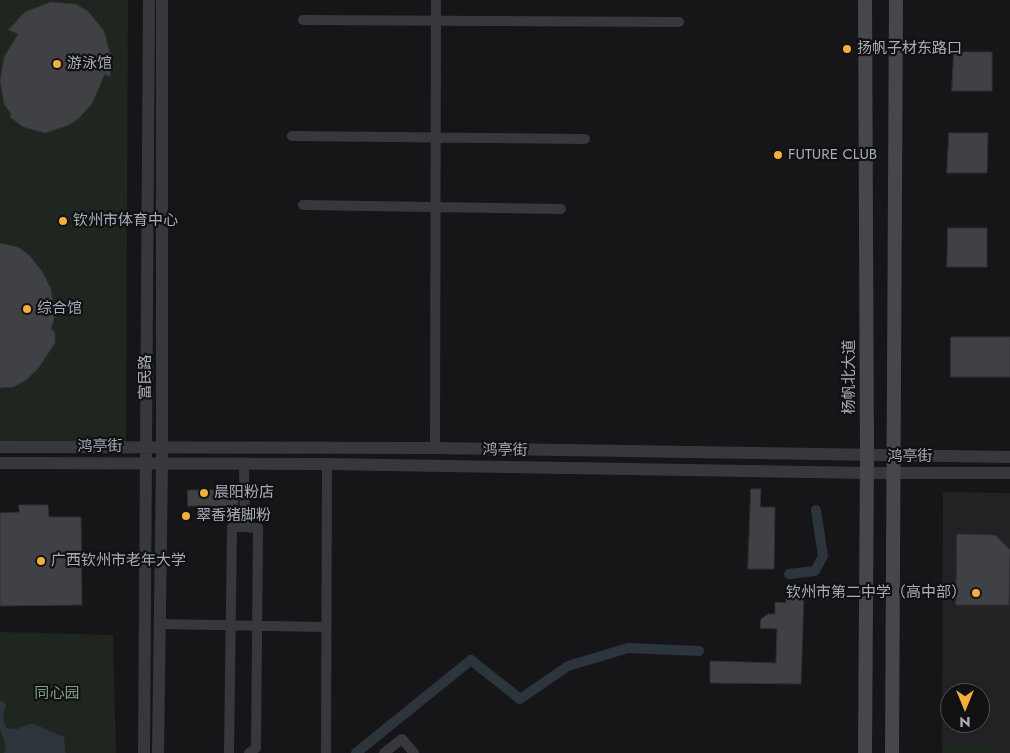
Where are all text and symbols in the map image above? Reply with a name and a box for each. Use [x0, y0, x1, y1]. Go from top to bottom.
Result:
place label: 扬帆子材东路口 [857, 40, 962, 58]
marker: 扬帆子材东路口 [841, 43, 853, 55]
place label: 游泳馆 [67, 55, 112, 73]
marker: 游泳馆 [51, 58, 63, 70]
place label: FUTURE CLUB [788, 146, 877, 164]
marker: FUTURE CLUB [772, 149, 784, 161]
place label: 钦州市体育中心 [73, 212, 178, 230]
marker: 钦州市体育中心 [57, 215, 69, 227]
place label: 综合馆 [37, 300, 82, 318]
marker: 综合馆 [21, 303, 33, 315]
street label: 杨帆北大道 [841, 340, 859, 414]
street label: 富民路 [137, 355, 155, 399]
street label: 鸿亭街 [78, 438, 122, 456]
street label: 鸿亭街 [482, 442, 528, 460]
street label: 鸿亭街 [888, 448, 932, 466]
place label: 晨阳粉店 [214, 484, 274, 502]
marker: 晨阳粉店 [198, 487, 210, 499]
place label: 翠香猪脚粉 [196, 507, 271, 525]
marker: 翠香猪脚粉 [180, 510, 192, 522]
place label: 广西钦州市老年大学 [51, 552, 186, 570]
marker: 广西钦州市老年大学 [35, 555, 47, 567]
place label: 钦州市第二中学（高中部） [786, 584, 966, 602]
marker: 钦州市第二中学（高中部） [970, 587, 982, 599]
north arrow [940, 683, 990, 733]
park label: 同心园 [35, 685, 79, 703]
text: N [959, 712, 971, 732]

